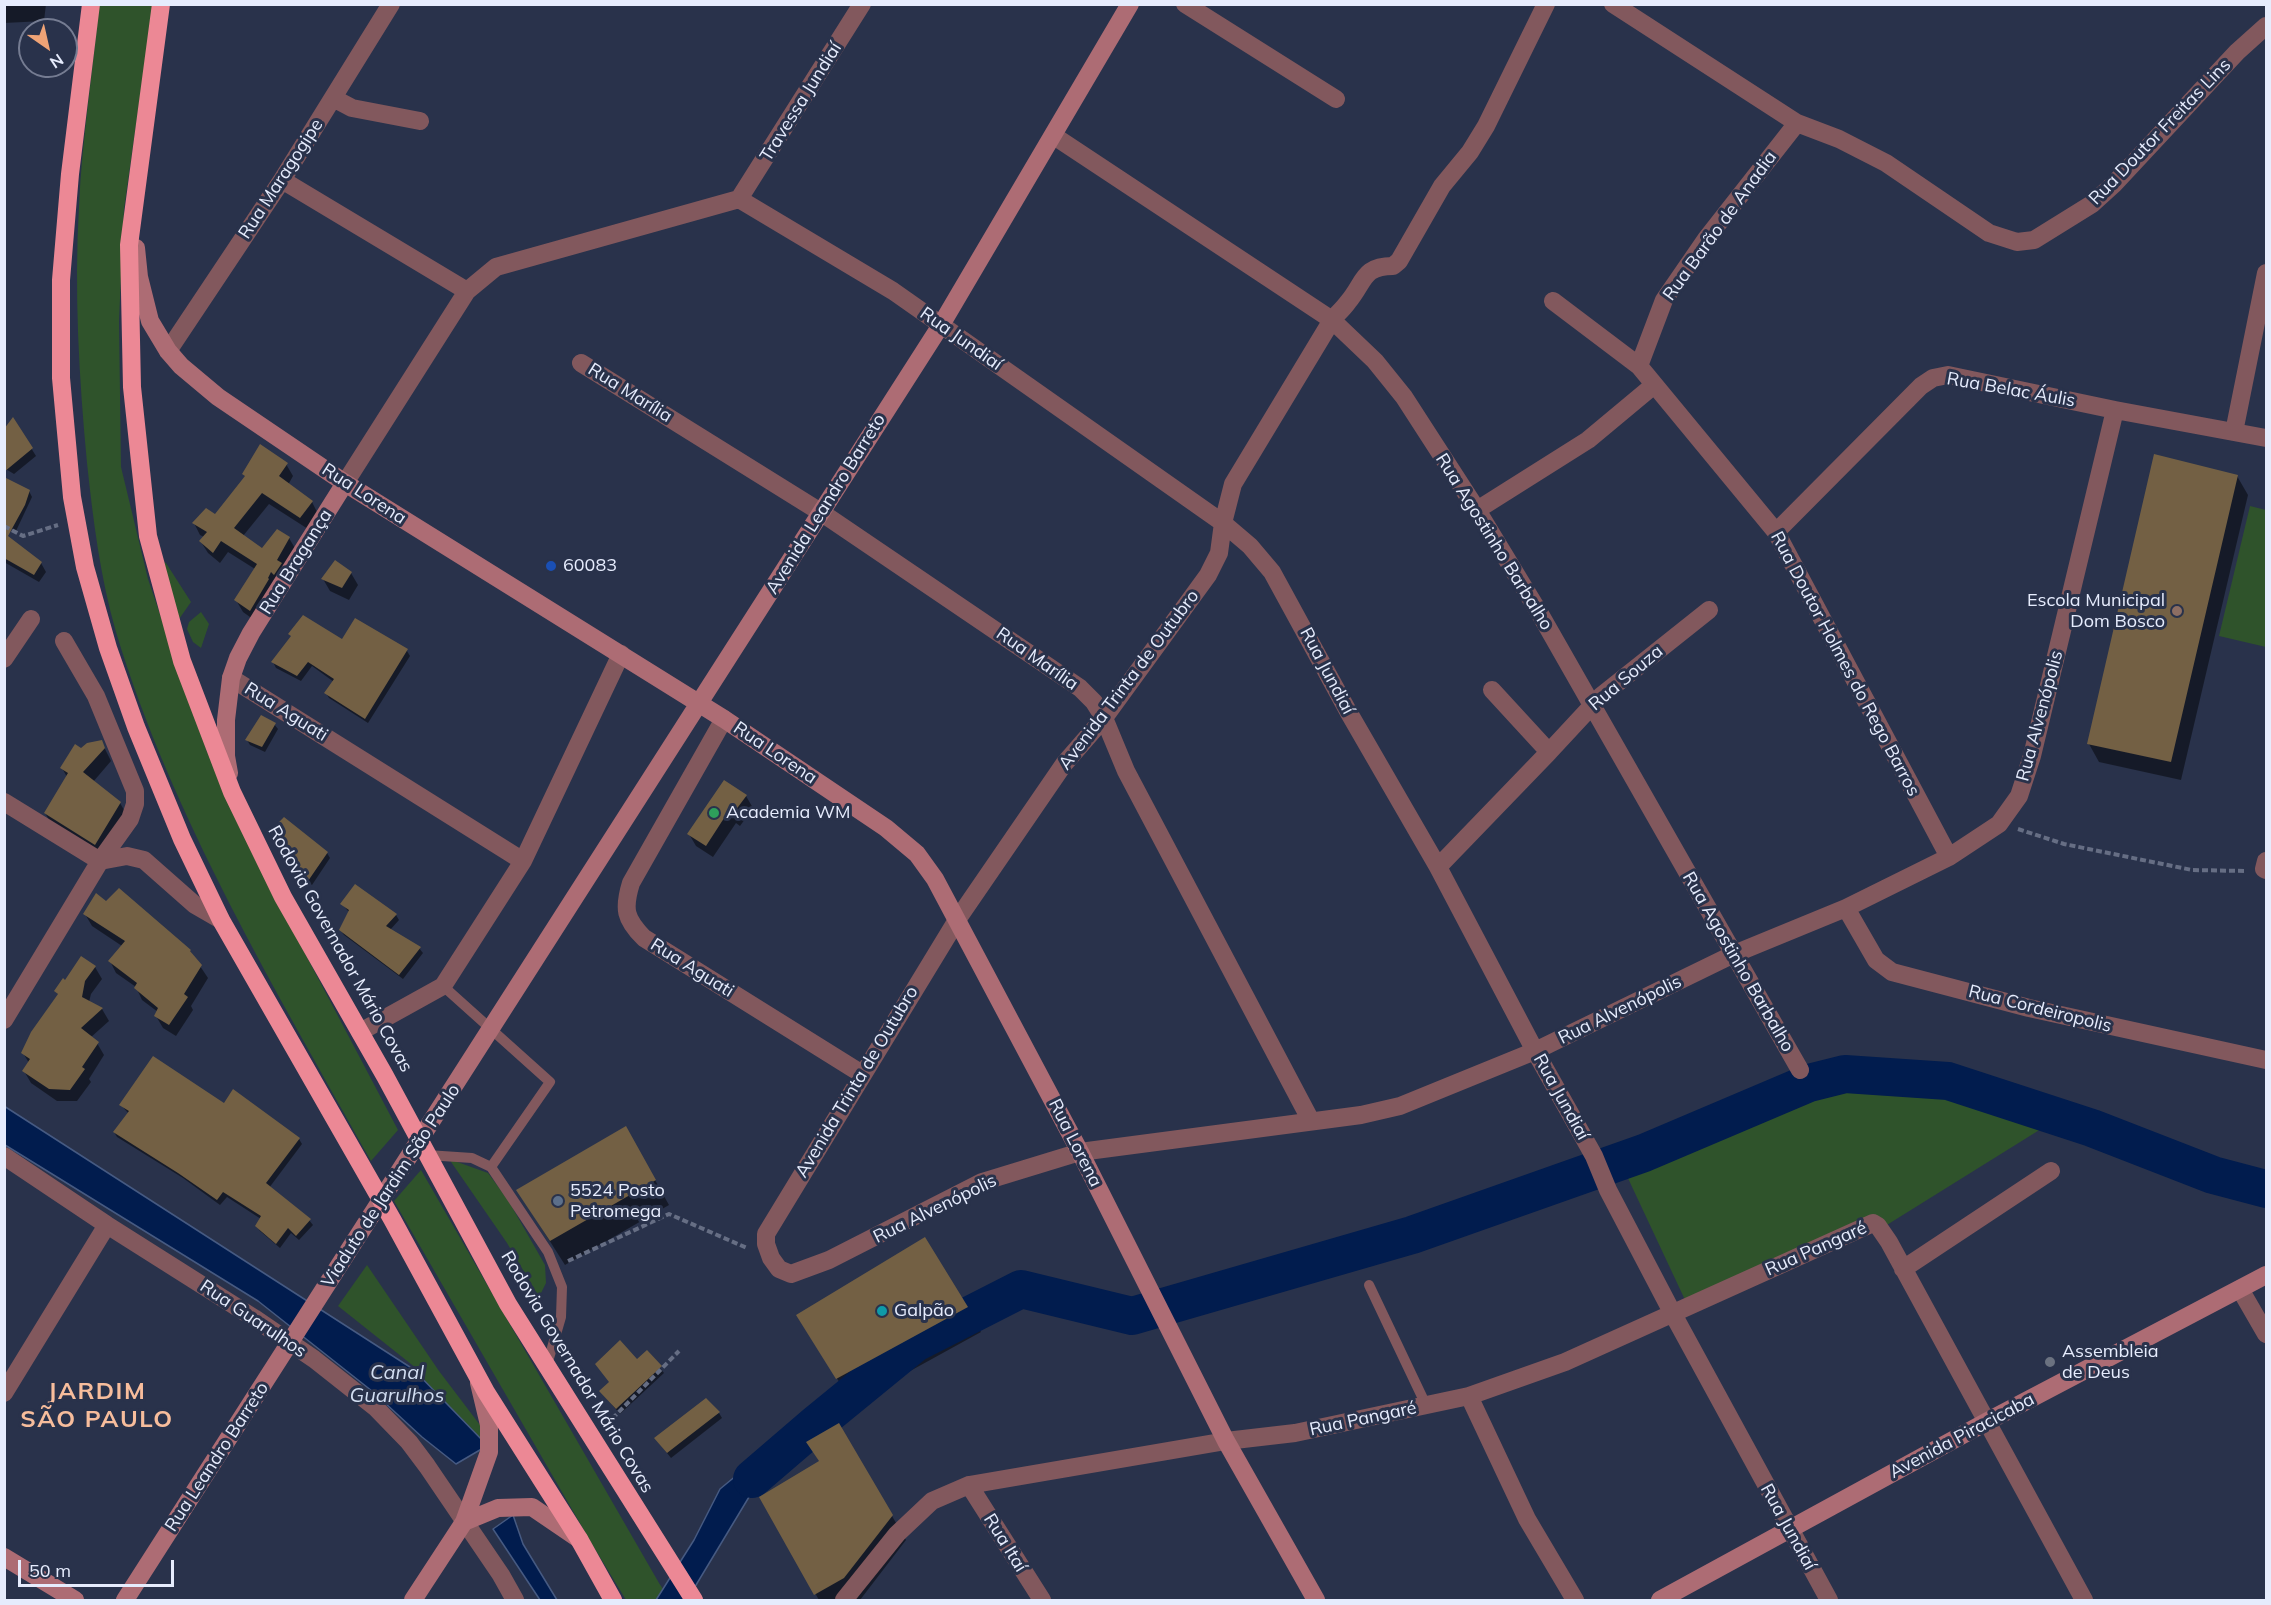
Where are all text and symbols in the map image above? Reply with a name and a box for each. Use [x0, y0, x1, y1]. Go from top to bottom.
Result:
north arrow [18, 18, 78, 78]
street label: Travessa Jundiaí [756, 39, 846, 165]
text: N [46, 50, 68, 73]
street label: Rua Doutor Freitas Lins [2085, 54, 2235, 210]
street label: Rua Maragogipe [234, 115, 328, 243]
street label: Rua Barão de Anadia [1659, 147, 1781, 305]
street label: Rua Jundiaí [916, 303, 1006, 375]
street label: Rua Marília [584, 359, 676, 427]
street label: Rua Belac Áulis [1945, 368, 2077, 412]
street label: Avenida Leandro Barreto [762, 410, 890, 598]
street label: Rua Agostinho Barbalho [1431, 450, 1557, 634]
street label: Rua Lorena [318, 459, 410, 529]
street label: Rua Bragança [255, 506, 337, 618]
street label: Rua Doutor Holmes do Rego Barros [1766, 528, 1924, 800]
place label: 60083 [563, 555, 617, 577]
marker: 60083 [544, 559, 558, 573]
street label: Avenida Trinta de Outubro [1054, 586, 1204, 774]
place label: Escola Municipal Dom Bosco [2027, 590, 2165, 632]
marker: Escola Municipal Dom Bosco [2170, 604, 2184, 618]
street label: Rua Marília [992, 623, 1082, 695]
street label: Rua Jundiaí [1295, 624, 1359, 718]
street label: Rua Souza [1584, 641, 1668, 715]
street label: Rua Alvenópolis [2012, 648, 2068, 784]
street label: Rua Aguati [240, 678, 332, 746]
street label: Rua Lorena [729, 717, 821, 789]
place label: Academia WM [726, 802, 850, 824]
marker: Academia WM [707, 806, 721, 820]
street label: Rodovia Governador Mário Covas [263, 822, 417, 1076]
street label: Rua Agostinho Barbalho [1678, 868, 1798, 1056]
street label: Rua Aguati [646, 934, 738, 1002]
street label: Rua Alvenópolis [1555, 971, 1685, 1049]
street label: Rua Cordeiropolis [1966, 981, 2114, 1037]
street label: Avenida Trinta de Outubro [791, 982, 923, 1182]
street label: Rua Jundiaí [1528, 1050, 1594, 1144]
street label: Viaduto de Jardim São Paulo [317, 1080, 465, 1292]
street label: Rua Lorena [1044, 1095, 1106, 1191]
street label: Rua Alvenópolis [870, 1170, 1000, 1248]
place label: 5524 Posto Petromega [570, 1180, 665, 1222]
marker: 5524 Posto Petromega [551, 1194, 565, 1208]
street label: Rua Pangaré [1762, 1217, 1870, 1281]
street label: Rodovia Governador Mário Covas [496, 1247, 658, 1497]
street label: Rua Guarulhos [196, 1275, 310, 1363]
place label: Galpão [894, 1300, 954, 1322]
marker: Galpão [875, 1304, 889, 1318]
place label: Assembleia de Deus [2062, 1341, 2159, 1384]
marker: Assembleia de Deus [2043, 1355, 2057, 1369]
water label: Canal Guarulhos [350, 1361, 444, 1408]
district label: JARDIM SÃO PAULO [20, 1378, 174, 1434]
street label: Rua Leandro Barreto [161, 1378, 273, 1536]
street label: Avenida Piracicaba [1886, 1389, 2038, 1483]
street label: Rua Pangaré [1308, 1397, 1418, 1441]
street label: Rua Jundiaí [1755, 1480, 1821, 1574]
street label: Rua Itaí [979, 1510, 1031, 1576]
scale bar [21, 1548, 177, 1586]
text: 50 m [29, 1559, 71, 1582]

